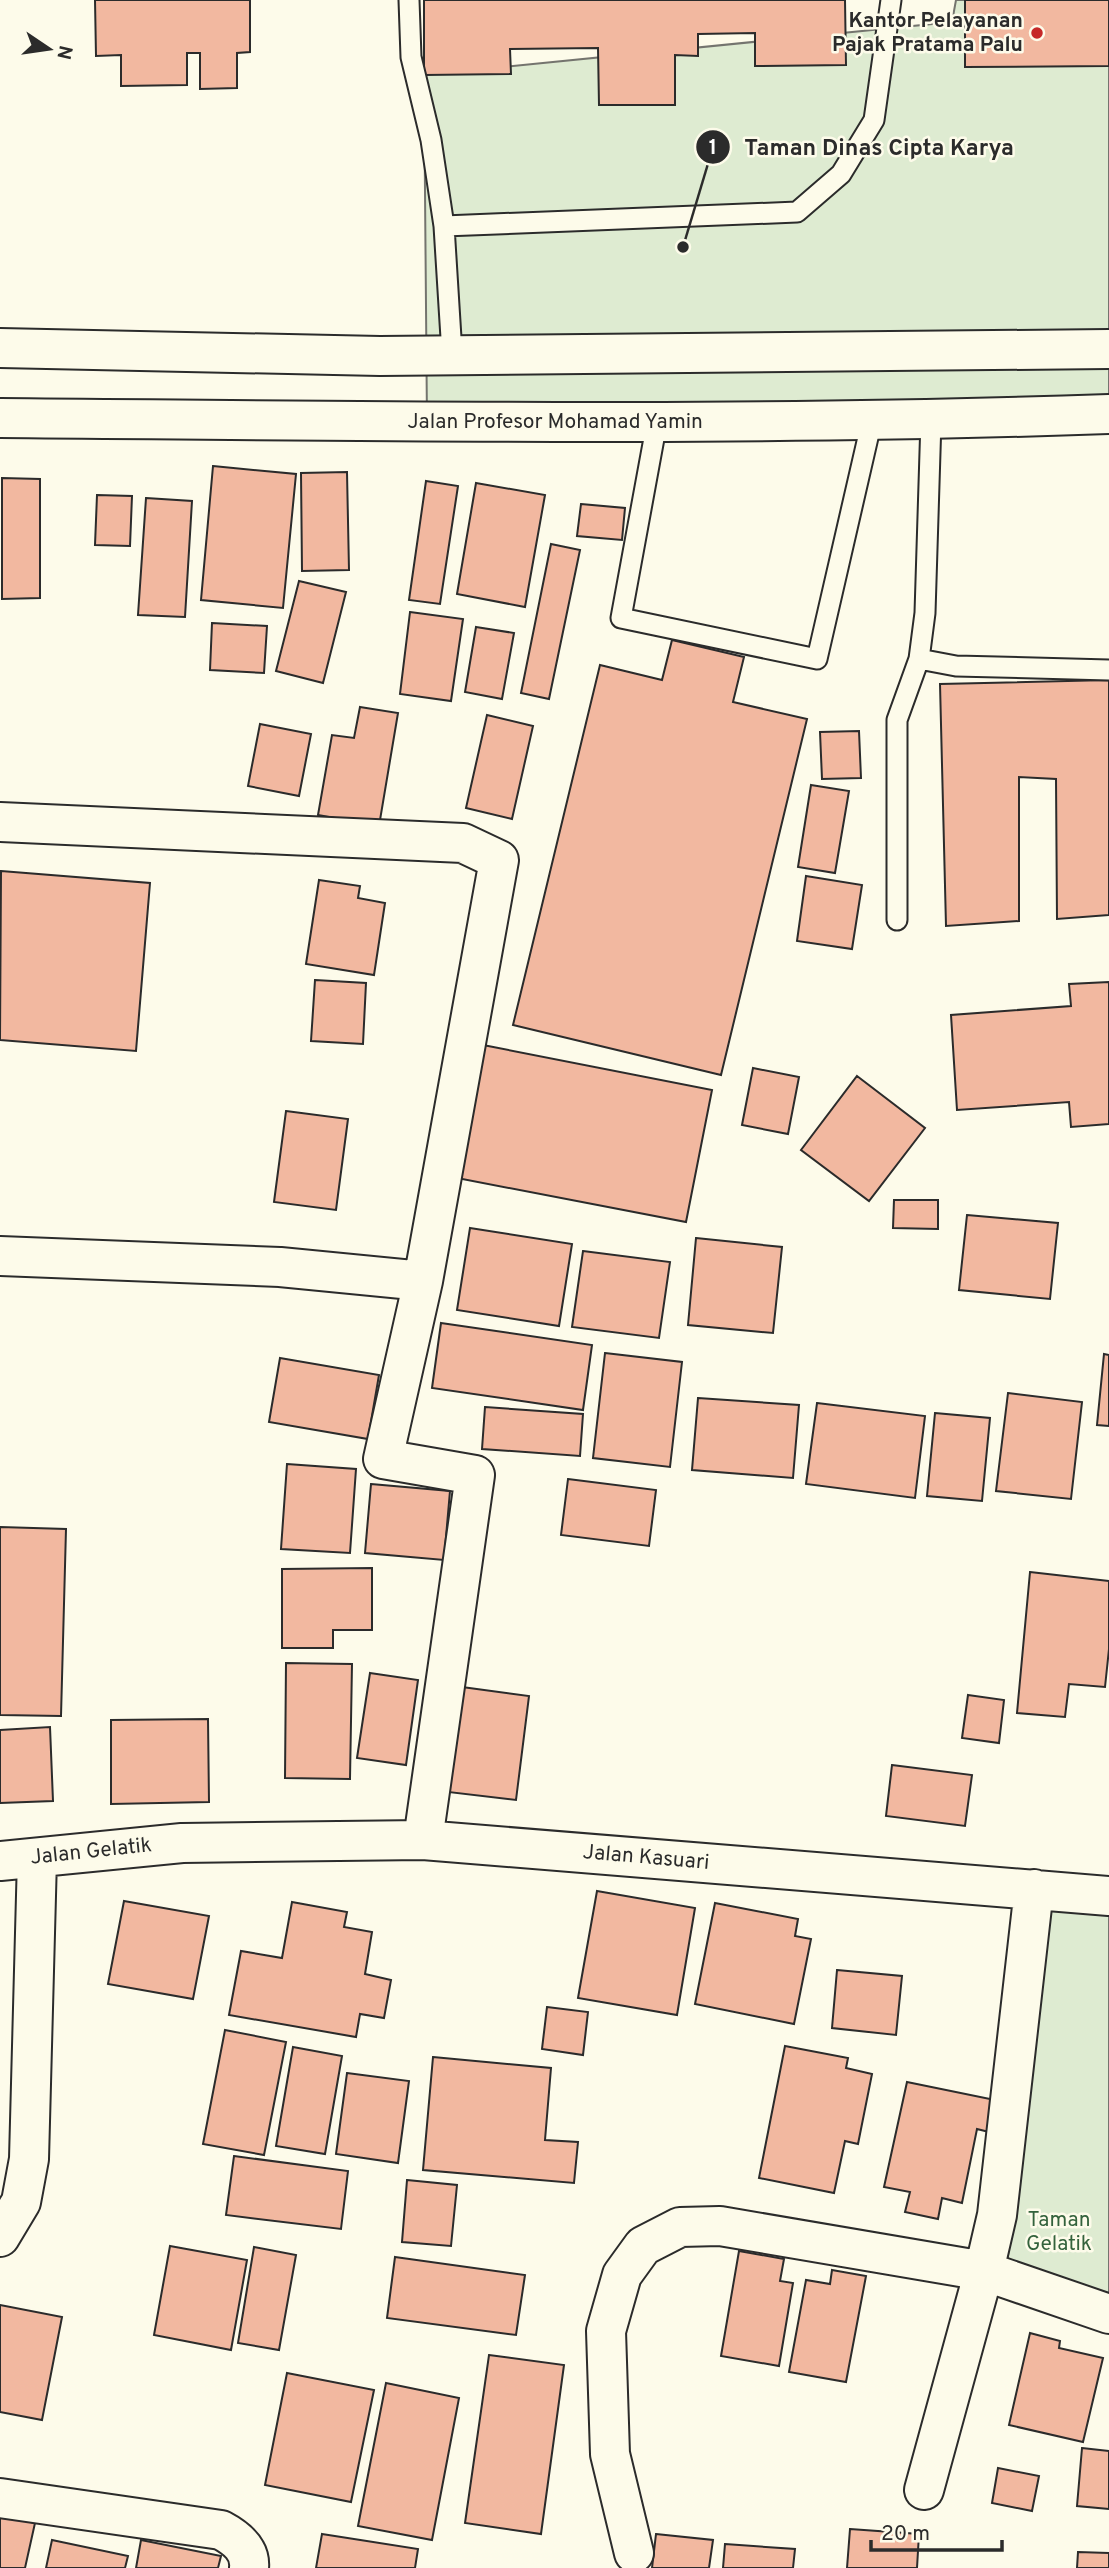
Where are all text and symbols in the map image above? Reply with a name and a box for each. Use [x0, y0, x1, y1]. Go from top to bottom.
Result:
place label: Kantor Pelayanan Pajak Pratama Palu [832, 8, 1023, 59]
north arrow [14, 14, 84, 84]
marker: Kantor Pelayanan Pajak Pratama Palu [1029, 25, 1045, 41]
text: N [50, 43, 77, 62]
callout: Taman Dinas Cipta Karya [695, 125, 1028, 169]
text: 1 [709, 135, 717, 162]
text: Taman Dinas Cipta Karya [744, 135, 1014, 164]
street label: Jalan Profesor Mohamad Yamin [407, 409, 703, 436]
street label: Jalan Gelatik [29, 1832, 153, 1872]
street label: Jalan Kasuari [582, 1839, 710, 1877]
park label: Taman Gelatik [1026, 2207, 1092, 2258]
scale bar [871, 2508, 1002, 2552]
text: 20 m [881, 2521, 930, 2548]

